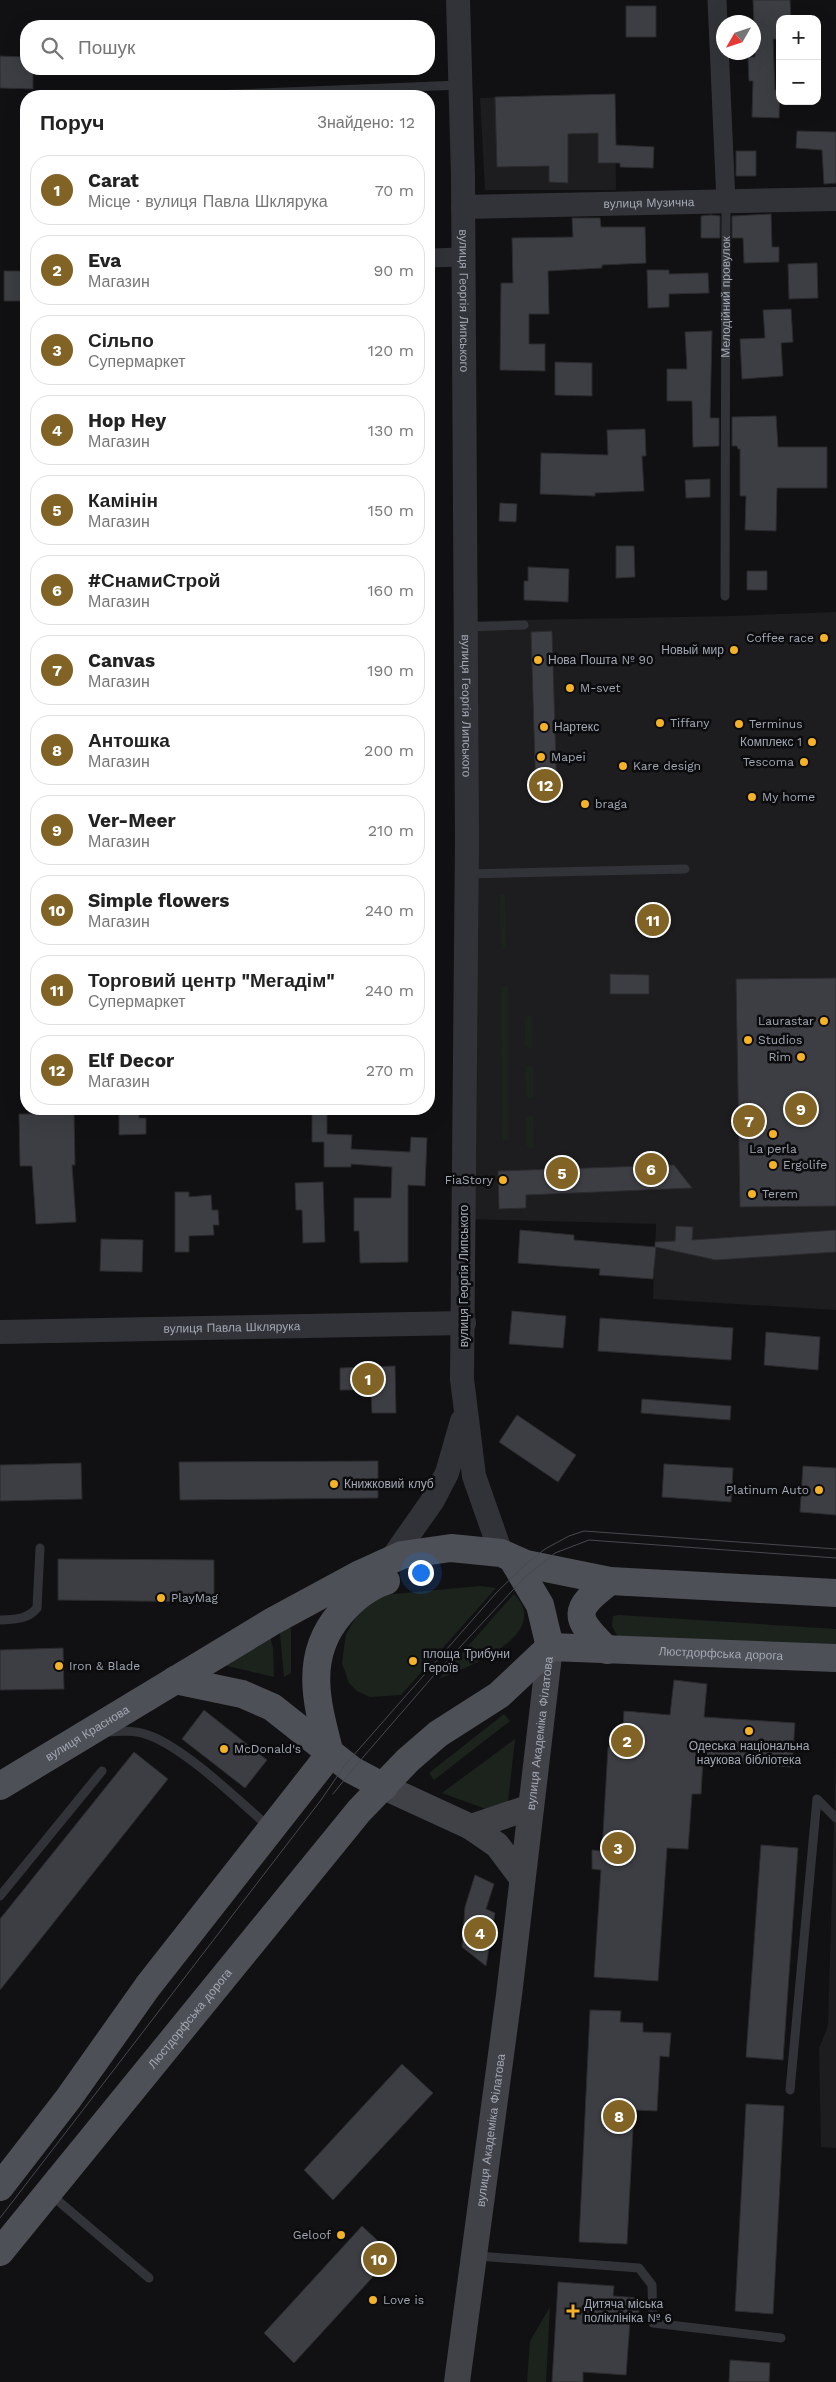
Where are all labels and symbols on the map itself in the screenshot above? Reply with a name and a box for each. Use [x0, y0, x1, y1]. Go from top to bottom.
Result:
north arrow [716, 15, 761, 60]
street label: вулиця Музична [603, 195, 695, 211]
street label: вулиця Георгія Липського [456, 230, 471, 373]
street label: Мелодійний провулок [719, 236, 733, 358]
place label: Coffee race [746, 631, 814, 645]
marker: Coffee race [818, 632, 830, 644]
street label: вулиця Георгія Липського [459, 635, 474, 778]
place label: Новый мир [661, 643, 724, 657]
marker: Новый мир [728, 644, 740, 656]
place label: Нова Пошта № 90 [548, 653, 654, 667]
marker: Нова Пошта № 90 [532, 654, 544, 666]
place label: M-svet [580, 681, 621, 695]
marker: M-svet [564, 682, 576, 694]
place label: Tiffany [670, 716, 710, 730]
marker: Tiffany [654, 717, 666, 729]
place label: Terminus [749, 717, 803, 731]
marker: Terminus [733, 718, 745, 730]
place label: Нартекс [554, 720, 599, 734]
marker: Нартекс [538, 721, 550, 733]
place label: Комплекс 1 [740, 735, 802, 749]
marker: Комплекс 1 [806, 736, 818, 748]
place label: Mapei [551, 750, 586, 764]
marker: Mapei [535, 751, 547, 763]
place label: Tescoma [743, 755, 794, 769]
marker: Tescoma [798, 756, 810, 768]
place label: Kare design [633, 759, 701, 773]
marker: Kare design [617, 760, 629, 772]
pin: 12 [529, 766, 561, 804]
place label: My home [762, 790, 815, 804]
marker: My home [746, 791, 758, 803]
place label: braga [595, 797, 627, 811]
marker: braga [579, 798, 591, 810]
pin: 11 [637, 901, 669, 939]
place label: Laurastar [758, 1014, 814, 1028]
marker: Laurastar [818, 1015, 830, 1027]
place label: Studios [758, 1033, 802, 1047]
marker: Studios [742, 1034, 754, 1046]
place label: Rim [768, 1050, 791, 1064]
marker: Rim [795, 1051, 807, 1063]
pin: 9 [785, 1090, 817, 1128]
pin: 7 [733, 1102, 765, 1140]
marker: La perla [767, 1128, 779, 1140]
place label: La perla [749, 1142, 797, 1156]
pin: 6 [635, 1150, 667, 1188]
pin: 5 [546, 1154, 578, 1192]
place label: Ergolife [783, 1158, 827, 1172]
marker: Ergolife [767, 1159, 779, 1171]
place label: FiaStory [445, 1173, 494, 1187]
marker: FiaStory [497, 1174, 509, 1186]
place label: Terem [762, 1187, 798, 1201]
marker: Terem [746, 1188, 758, 1200]
street label: вулиця Георгія Липського [457, 1204, 471, 1347]
street label: вулиця Павла Шклярука [163, 1319, 301, 1336]
pin: 1 [352, 1360, 384, 1398]
place label: Книжковий клуб [344, 1477, 434, 1491]
marker: Книжковий клуб [328, 1478, 340, 1490]
place label: Platinum Auto [726, 1483, 809, 1497]
marker: Platinum Auto [813, 1484, 825, 1496]
your location [408, 1560, 434, 1586]
place label: PlayMag [171, 1591, 219, 1605]
marker: PlayMag [155, 1592, 167, 1604]
street label: Люстдорфська дорога [658, 1644, 784, 1663]
place label: площа Трибуни Героїв [423, 1647, 510, 1675]
marker: площа Трибуни Героїв [407, 1655, 419, 1667]
street label: вулиця Академіка Філатова [524, 1655, 556, 1811]
place label: Iron & Blade [69, 1659, 140, 1673]
marker: Iron & Blade [53, 1660, 65, 1672]
street label: вулиця Краснова [43, 1702, 132, 1764]
pin: 2 [611, 1722, 643, 1760]
marker: Одеська національна наукова бібліотека [743, 1725, 755, 1737]
place label: Одеська національна наукова бібліотека [689, 1739, 810, 1767]
place label: McDonald's [234, 1742, 301, 1756]
marker: McDonald's [218, 1743, 230, 1755]
pin: 3 [602, 1829, 634, 1867]
pin: 4 [464, 1914, 496, 1952]
street label: Люстдорфська дорога [145, 1966, 235, 2071]
street label: вулиця Академіка Філатова [474, 2052, 508, 2208]
pin: 8 [603, 2097, 635, 2135]
place label: Geloof [293, 2228, 331, 2242]
marker: Geloof [335, 2229, 347, 2241]
pin: 10 [363, 2240, 395, 2278]
place label: Love is [383, 2293, 424, 2307]
marker: Love is [367, 2294, 379, 2306]
place label: Дитяча міська поліклініка № 6 [584, 2297, 672, 2325]
marker: Дитяча міська поліклініка № 6 [566, 2304, 580, 2318]

